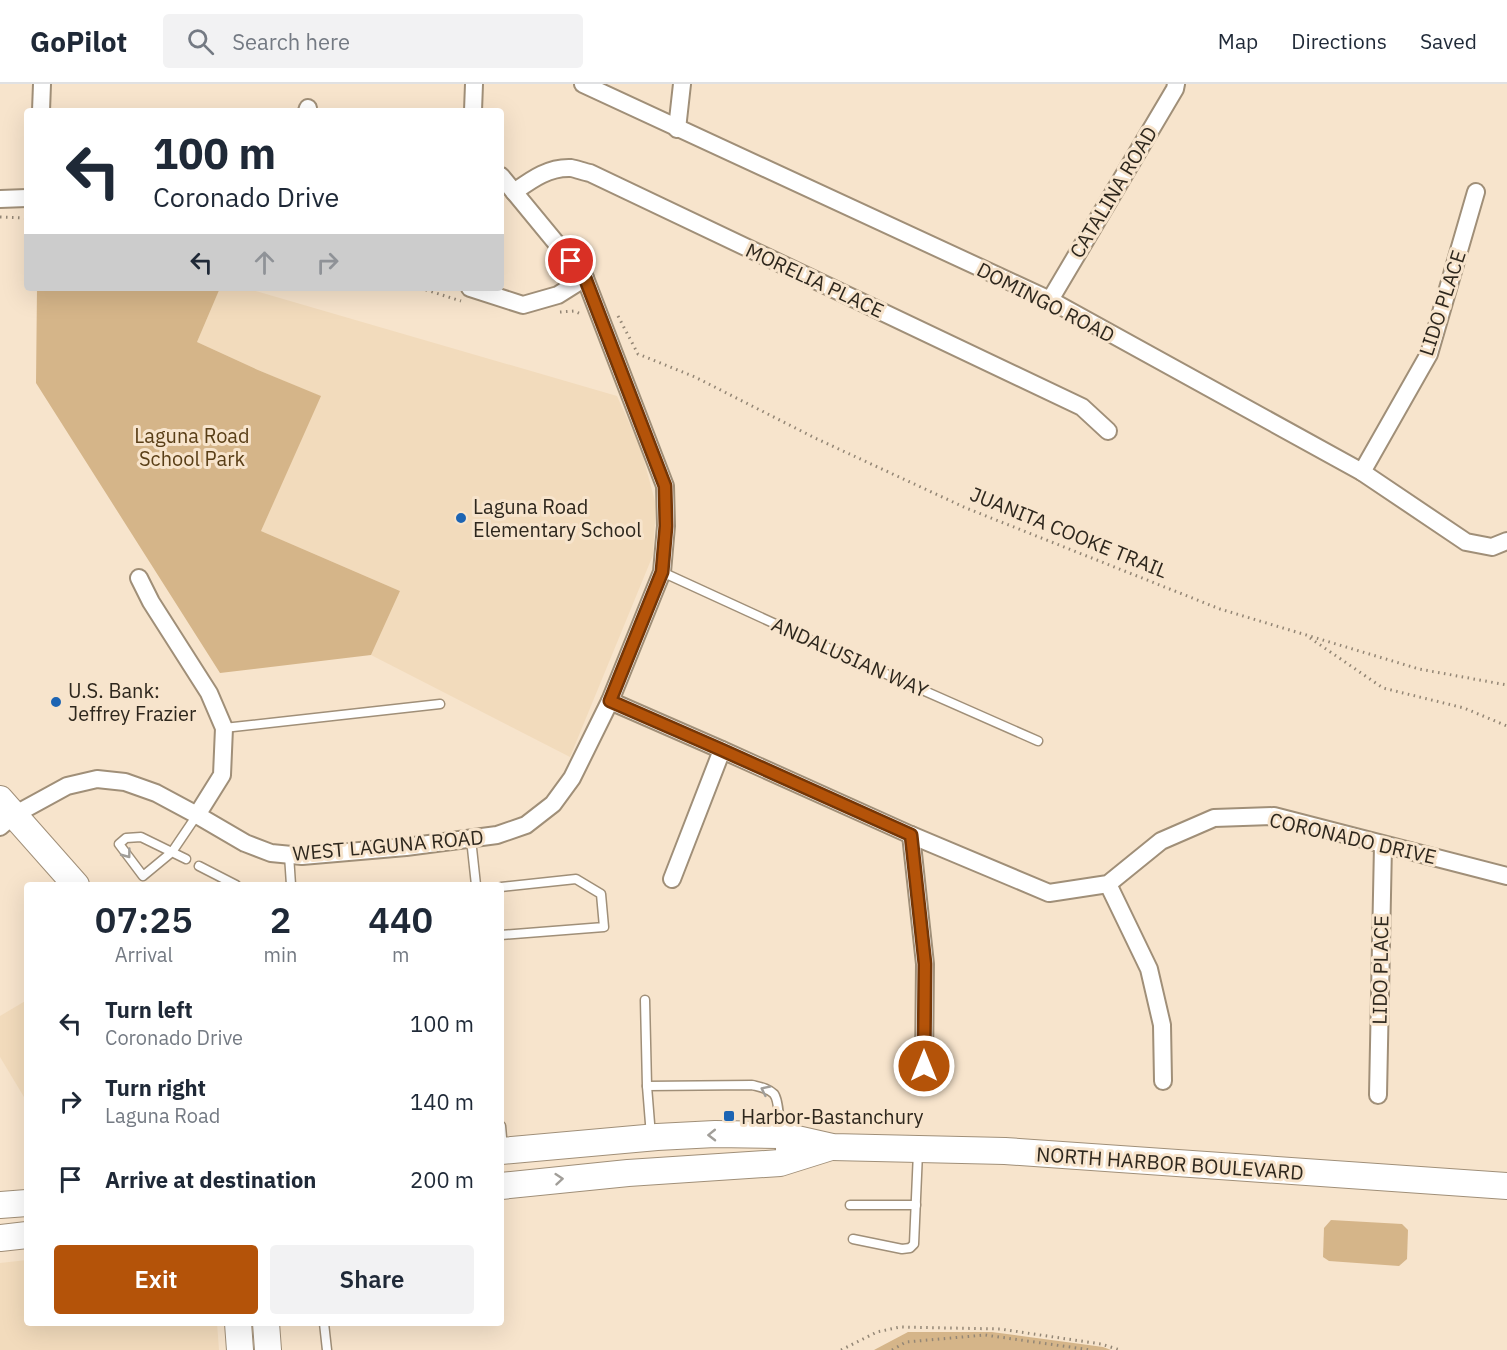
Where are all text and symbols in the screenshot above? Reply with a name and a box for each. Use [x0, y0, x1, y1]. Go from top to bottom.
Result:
search box [163, 14, 583, 68]
text: GoPilot [30, 23, 127, 60]
icon: search [184, 25, 217, 58]
text: Search here [232, 27, 350, 56]
text: Map [1218, 27, 1258, 55]
text: Directions [1291, 27, 1387, 55]
text: Saved [1420, 27, 1477, 55]
street label: CATALINA ROAD [1063, 121, 1163, 263]
text: 100 m [153, 126, 276, 181]
icon: left [54, 132, 132, 210]
text: Coronado Drive [153, 179, 339, 214]
pin [545, 235, 596, 286]
street label: MORELIA PLACE [742, 236, 888, 324]
icon: arrive [554, 244, 587, 277]
icon: left [185, 246, 218, 279]
icon: ahead [248, 246, 281, 279]
icon: right [311, 246, 344, 279]
street label: LIDO PLACE [1412, 247, 1472, 359]
street label: DOMINGO ROAD [972, 256, 1120, 348]
park label: Laguna Road School Park [134, 422, 250, 472]
street label: JUANITA COOKE TRAIL [966, 480, 1172, 584]
place label: Laguna Road Elementary School [473, 493, 642, 543]
marker: Laguna Road Elementary School [454, 511, 468, 525]
street label: ANDALUSIAN WAY [767, 610, 933, 704]
place label: U.S. Bank: Jeffrey Frazier [68, 677, 196, 727]
marker: U.S. Bank: Jeffrey Frazier [49, 695, 63, 709]
street label: CORONADO DRIVE [1267, 806, 1439, 870]
street label: WEST LAGUNA ROAD [291, 823, 485, 867]
one-way arrow [119, 847, 130, 858]
text: 07:25 [95, 896, 193, 943]
text: 2 [270, 896, 291, 943]
text: 440 [368, 896, 433, 943]
street label: LIDO PLACE [1366, 915, 1394, 1025]
text: Arrival [115, 941, 173, 968]
text: min [264, 941, 297, 968]
text: m [392, 941, 409, 968]
text: Turn left [105, 995, 193, 1024]
icon: left [54, 1007, 87, 1040]
text: 100 m [410, 1009, 474, 1038]
text: Coronado Drive [105, 1024, 243, 1051]
position arrow [892, 1034, 956, 1098]
text: Turn right [105, 1073, 206, 1102]
icon: right [54, 1085, 87, 1118]
one-way arrow [760, 1086, 771, 1098]
text: 140 m [410, 1087, 474, 1116]
text: Laguna Road [105, 1102, 220, 1129]
place label: Harbor-Bastanchury [741, 1103, 924, 1130]
marker: Harbor-Bastanchury [722, 1109, 736, 1123]
one-way arrow [707, 1128, 716, 1141]
street label: NORTH HARBOR BOULEVARD [1035, 1140, 1305, 1186]
icon: arrive [54, 1163, 87, 1196]
text: Arrive at destination [105, 1165, 316, 1194]
text: 200 m [410, 1165, 474, 1194]
one-way arrow [555, 1173, 564, 1186]
button: Exit [54, 1245, 258, 1314]
button: Share [270, 1245, 474, 1314]

